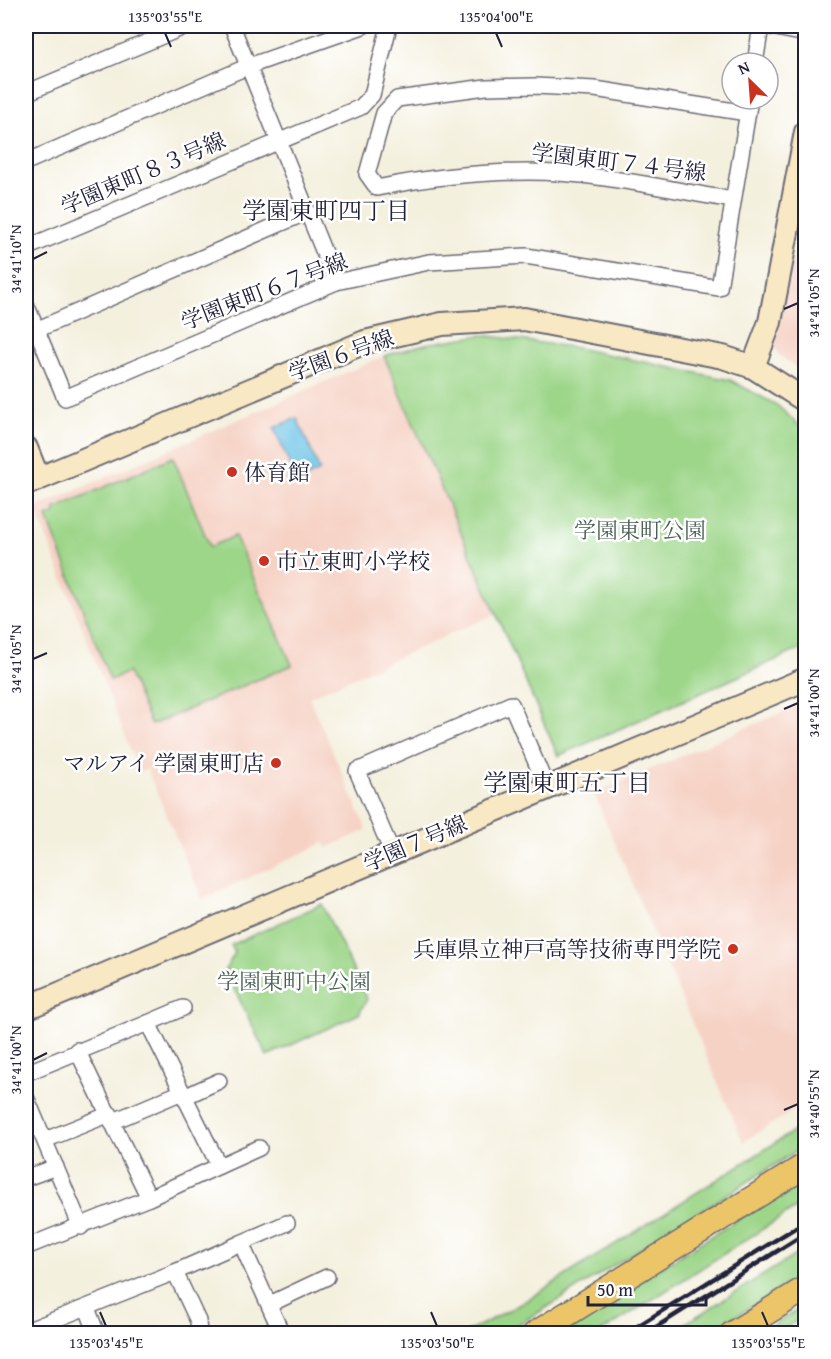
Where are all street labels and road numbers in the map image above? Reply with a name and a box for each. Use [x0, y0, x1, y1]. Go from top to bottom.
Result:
street label: 学園東町８３号線 [56, 124, 230, 222]
street label: 学園東町７４号線 [530, 135, 708, 189]
street label: 学園東町６７号線 [176, 245, 352, 337]
street label: 学園６号線 [284, 321, 398, 389]
street label: 学園７号線 [358, 807, 472, 879]

